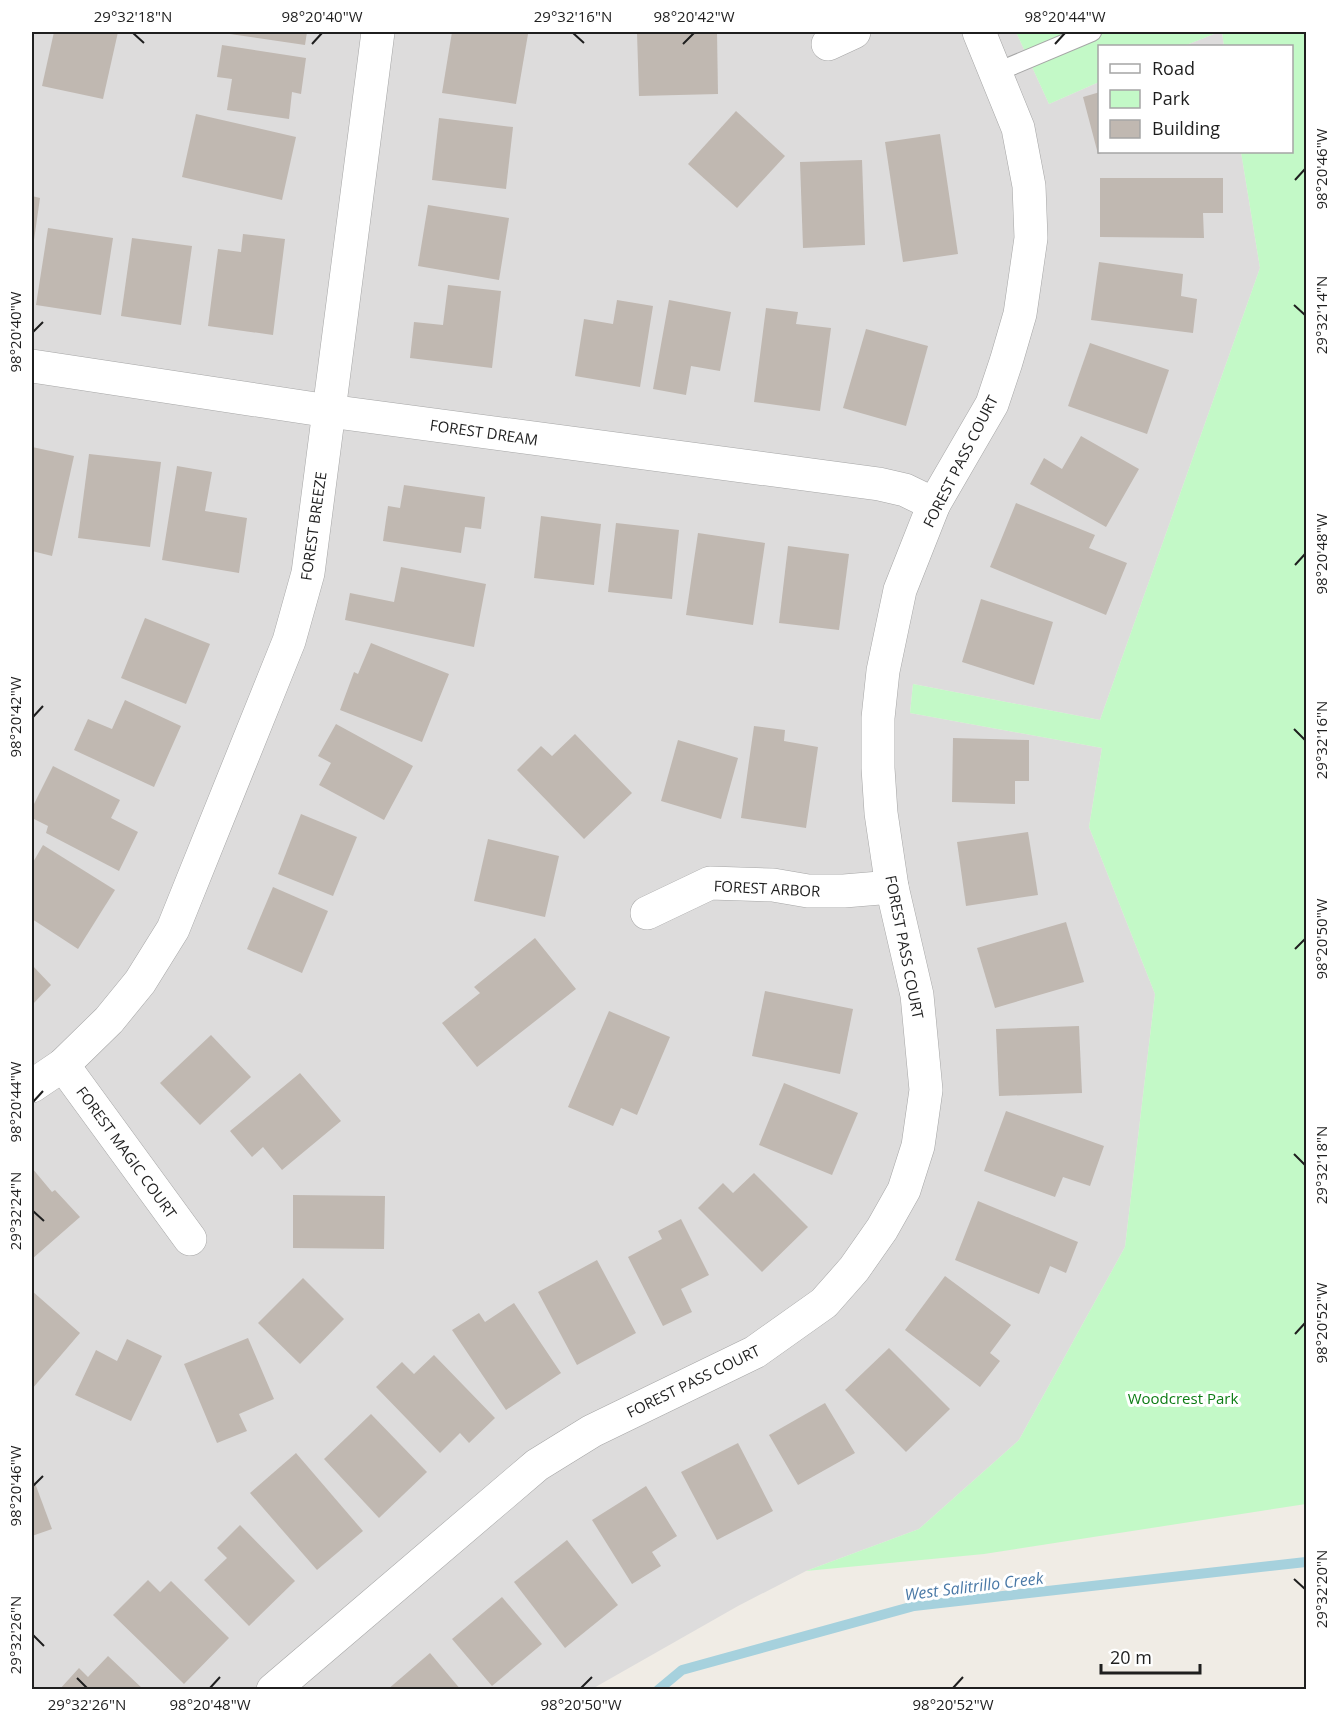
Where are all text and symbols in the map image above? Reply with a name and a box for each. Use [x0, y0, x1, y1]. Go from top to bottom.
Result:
text: 29°32'18"N [94, 6, 172, 26]
text: 98°20'40"W [282, 6, 363, 26]
text: 29°32'16"N [534, 6, 612, 26]
text: 98°20'42"W [654, 6, 735, 26]
text: 98°20'44"W [1025, 6, 1106, 26]
legend [1098, 45, 1293, 153]
text: Road [1152, 56, 1195, 80]
text: Park [1152, 86, 1190, 110]
text: Building [1152, 116, 1220, 140]
text: 98°20'46"W [1311, 128, 1331, 210]
text: 29°32'14"N [1311, 276, 1331, 354]
text: 98°20'40"W [5, 291, 25, 373]
street label: FOREST PASS COURT [918, 391, 1002, 530]
street label: FOREST DREAM [429, 415, 539, 449]
street label: FOREST BREEZE [295, 470, 331, 582]
text: 98°20'48"W [1311, 513, 1331, 595]
text: 98°20'42"W [5, 676, 25, 758]
text: 29°32'16"N [1311, 701, 1331, 779]
street label: FOREST PASS COURT [881, 874, 929, 1021]
street label: FOREST ARBOR [713, 875, 822, 901]
text: 98°20'50"W [1311, 898, 1331, 980]
text: 98°20'44"W [5, 1061, 25, 1143]
street label: FOREST MAGIC COURT [72, 1082, 182, 1223]
text: 29°32'18"N [1311, 1126, 1331, 1204]
text: 29°32'24"N [5, 1172, 25, 1250]
text: 98°20'52"W [1311, 1282, 1331, 1364]
street label: FOREST PASS COURT [623, 1340, 764, 1422]
park label: Woodcrest Park [1128, 1388, 1238, 1408]
text: 98°20'46"W [5, 1445, 25, 1527]
text: 29°32'20"N [1311, 1550, 1331, 1628]
water label: West Salitrillo Creek [903, 1566, 1046, 1605]
text: 29°32'26"N [5, 1596, 25, 1674]
scale bar [1101, 1637, 1200, 1675]
text: 20 m [1110, 1645, 1152, 1669]
text: 29°32'26"N [48, 1694, 126, 1714]
text: 98°20'48"W [170, 1694, 251, 1714]
text: 98°20'50"W [541, 1694, 622, 1714]
text: 98°20'52"W [913, 1694, 994, 1714]

